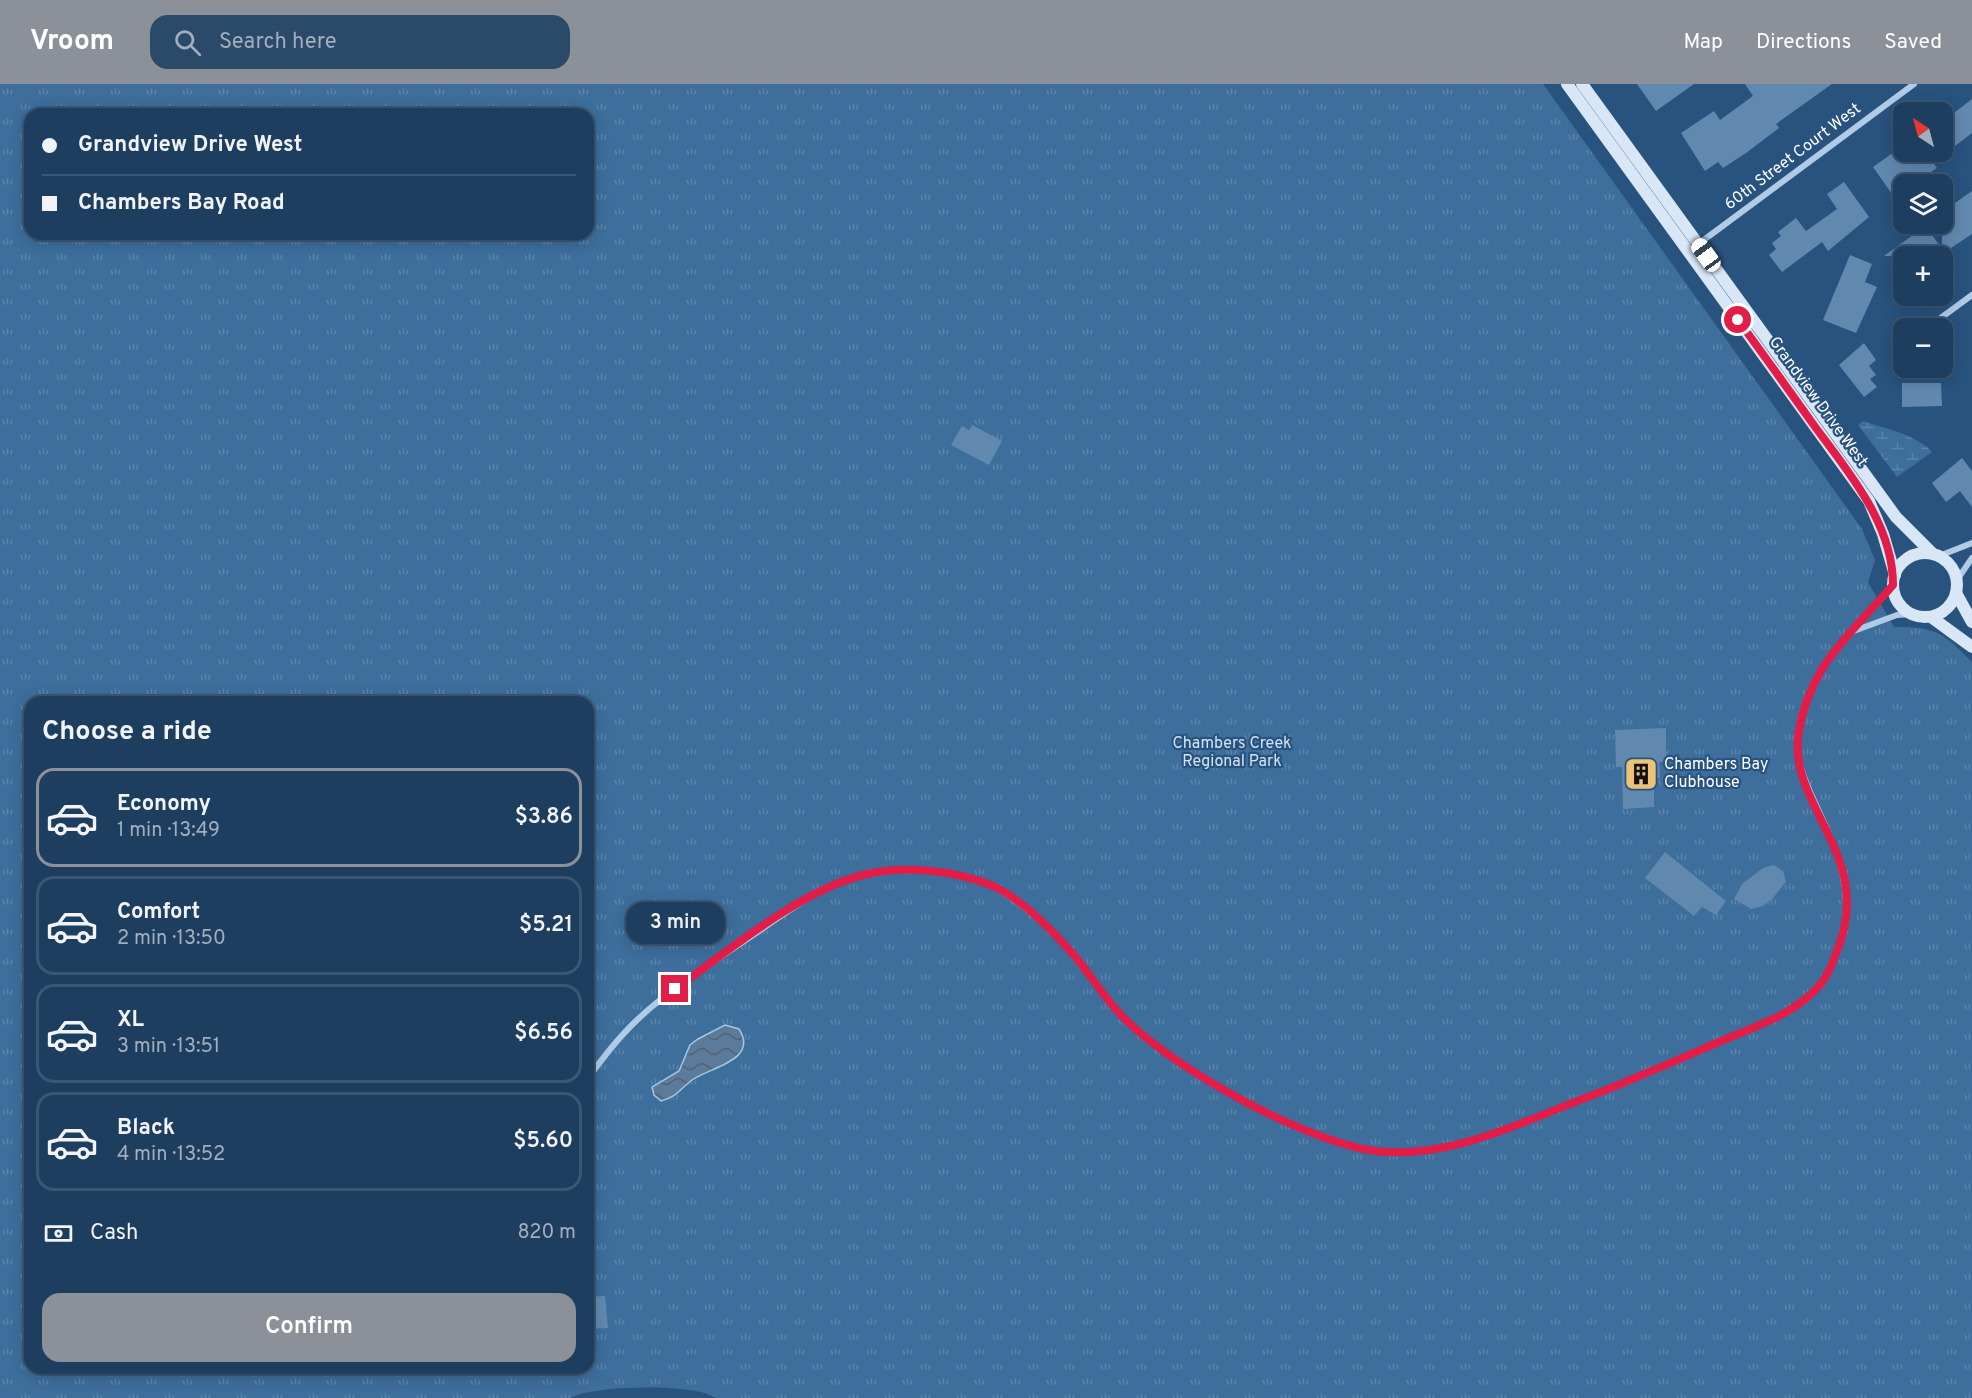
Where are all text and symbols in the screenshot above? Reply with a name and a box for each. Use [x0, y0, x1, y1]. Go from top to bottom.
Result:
search box [150, 15, 570, 69]
text: Vroom [30, 24, 114, 60]
icon: search [171, 26, 204, 59]
text: Search here [219, 29, 337, 56]
text: Map [1683, 29, 1723, 56]
text: Directions [1756, 29, 1851, 56]
text: Saved [1884, 29, 1942, 56]
street label: 60th Street Court West [1721, 99, 1865, 215]
north arrow [1893, 102, 1953, 162]
map controls [1893, 102, 1953, 378]
text: Grandview Drive West [78, 132, 302, 159]
button: layers [1893, 174, 1953, 234]
text: Chambers Bay Road [78, 190, 285, 217]
car [1688, 235, 1724, 275]
button: + [1893, 246, 1953, 306]
route start [1724, 306, 1751, 333]
button: − [1893, 318, 1953, 378]
street label: Grandview Drive West [1764, 333, 1872, 471]
text: Choose a ride [42, 715, 212, 749]
park label: Chambers Creek Regional Park [1172, 734, 1292, 772]
place label: Chambers Bay Clubhouse [1664, 755, 1768, 793]
building icon: Chambers Bay Clubhouse [1623, 756, 1659, 792]
icon: car [45, 791, 99, 845]
text: Economy [117, 791, 211, 818]
text: $3.86 [515, 804, 573, 831]
text: 1 min · 13:49 [117, 818, 220, 844]
icon: car [45, 899, 99, 953]
text: Comfort [117, 899, 200, 926]
callout: 3 min [626, 902, 724, 944]
text: 3 min [650, 910, 701, 936]
text: $5.21 [519, 912, 573, 939]
text: 2 min · 13:50 [117, 926, 226, 952]
route end [661, 975, 688, 1002]
icon: car [45, 1007, 99, 1061]
text: XL [117, 1007, 144, 1034]
text: $6.56 [514, 1020, 573, 1047]
text: 3 min · 13:51 [117, 1034, 220, 1060]
icon: car [45, 1115, 99, 1169]
text: Black [117, 1115, 175, 1142]
text: $5.60 [513, 1128, 573, 1155]
text: 4 min · 13:52 [117, 1142, 225, 1168]
icon: cash [42, 1217, 75, 1250]
text: Cash [90, 1220, 139, 1247]
text: 820 m [517, 1220, 576, 1246]
button: Confirm [42, 1293, 576, 1362]

